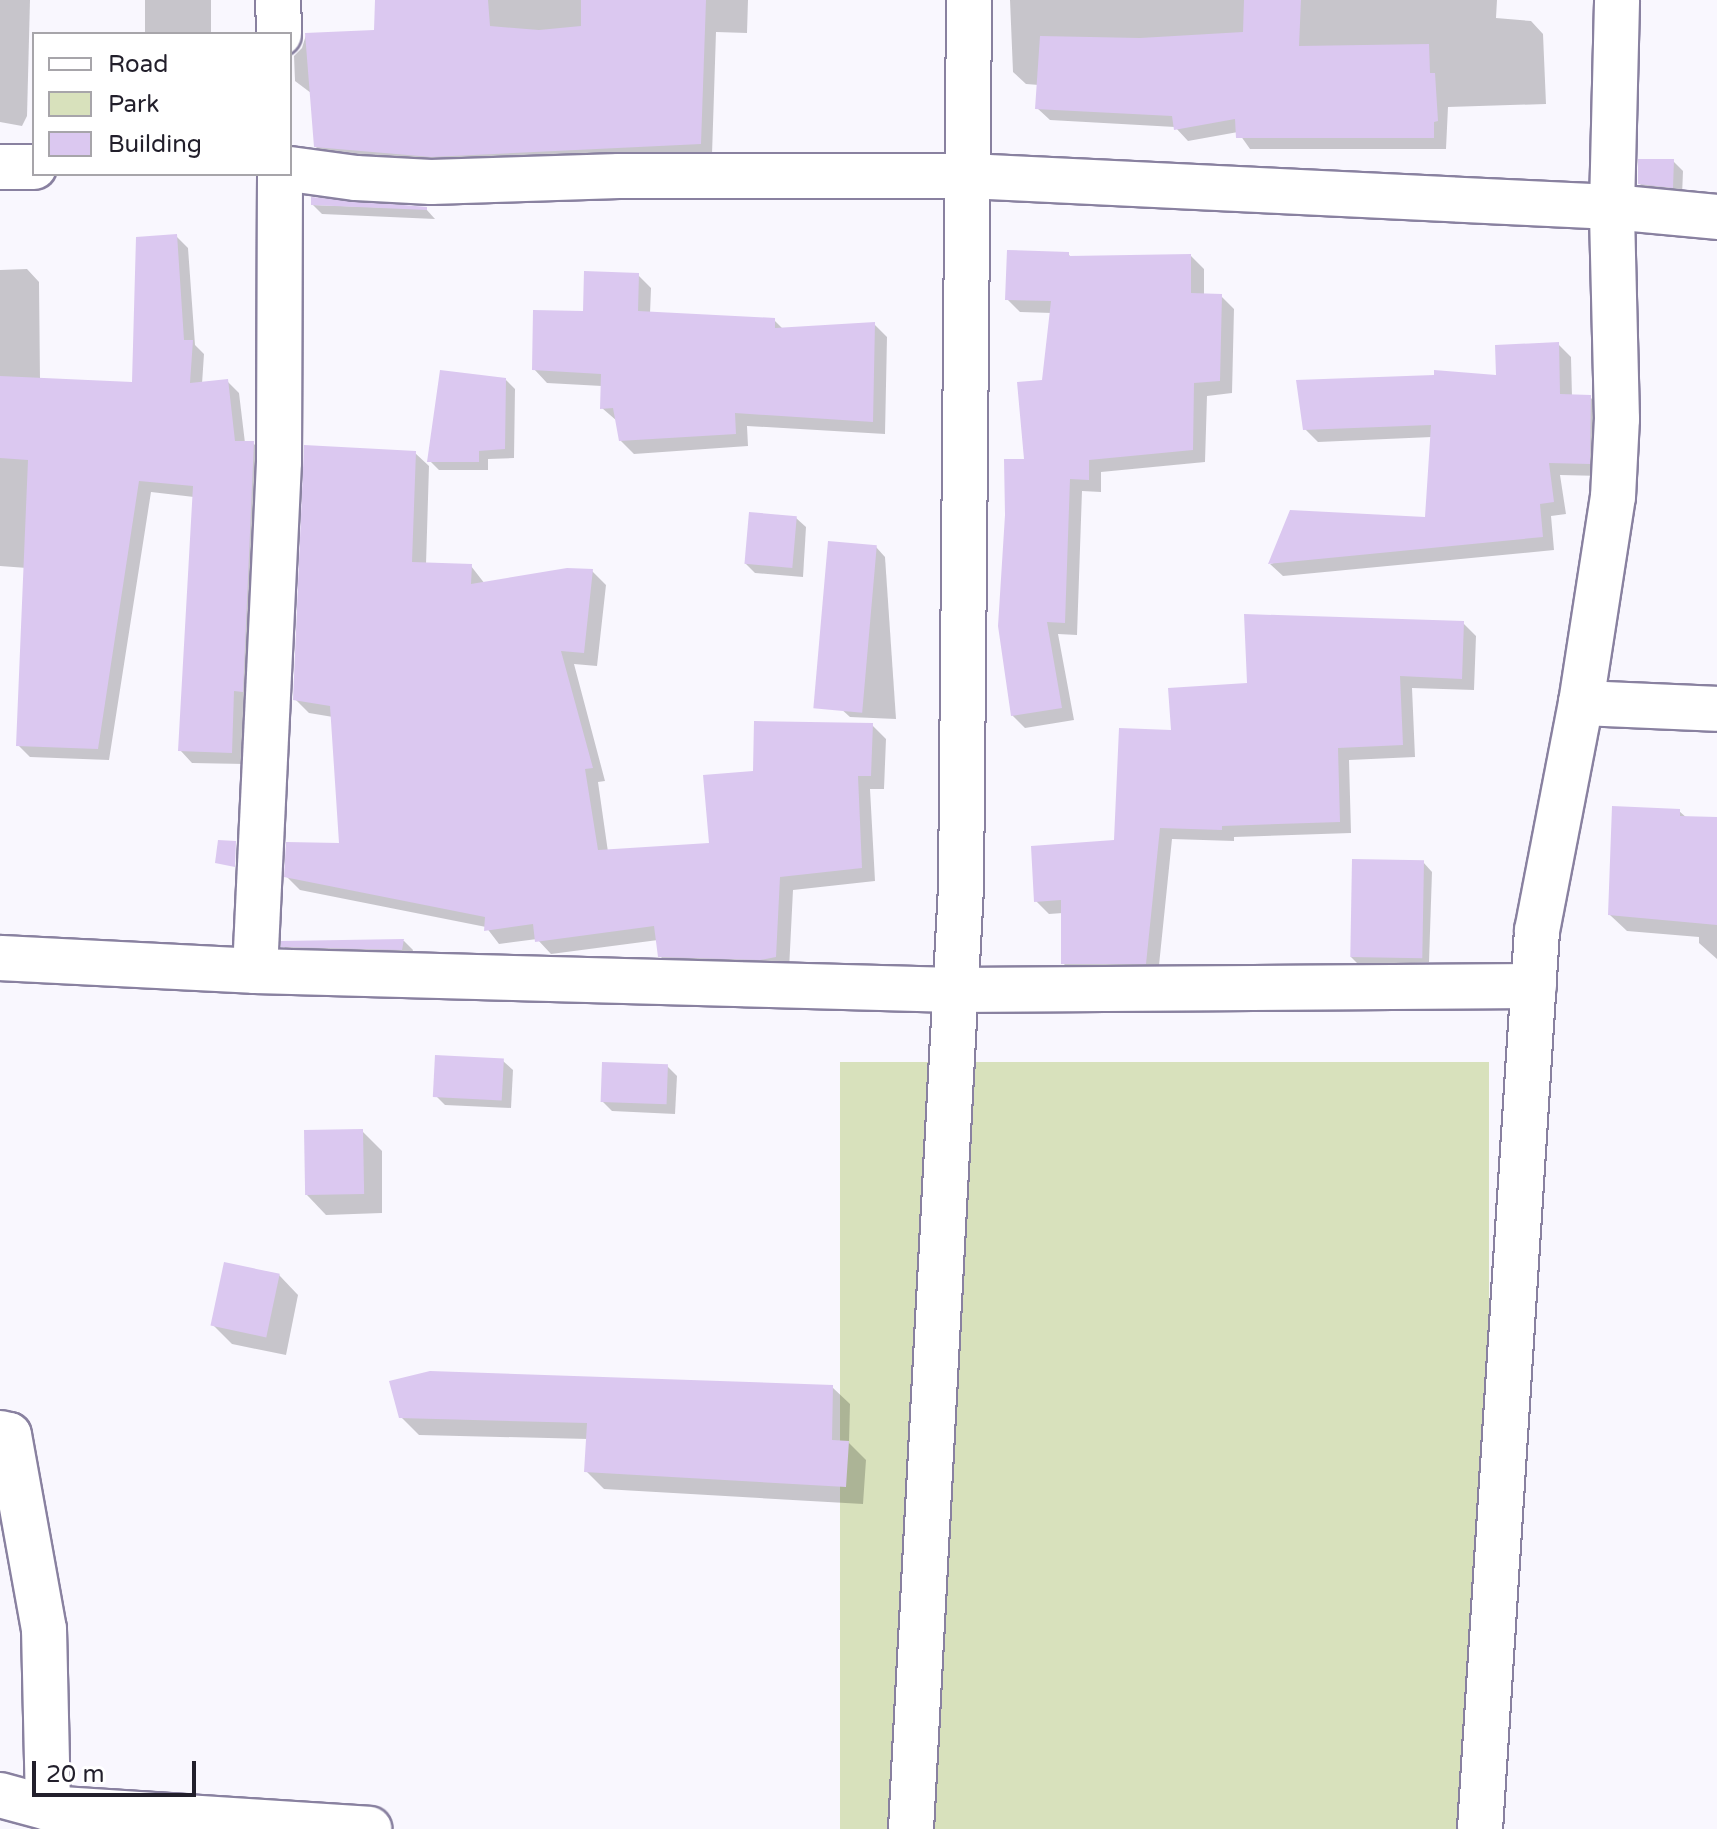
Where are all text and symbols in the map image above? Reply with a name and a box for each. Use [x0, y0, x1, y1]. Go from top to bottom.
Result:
legend [32, 32, 292, 176]
text: Road [108, 50, 168, 79]
text: Park [108, 90, 159, 119]
text: Building [108, 130, 202, 159]
scale bar [36, 1745, 200, 1795]
text: 20 m [46, 1760, 104, 1789]

